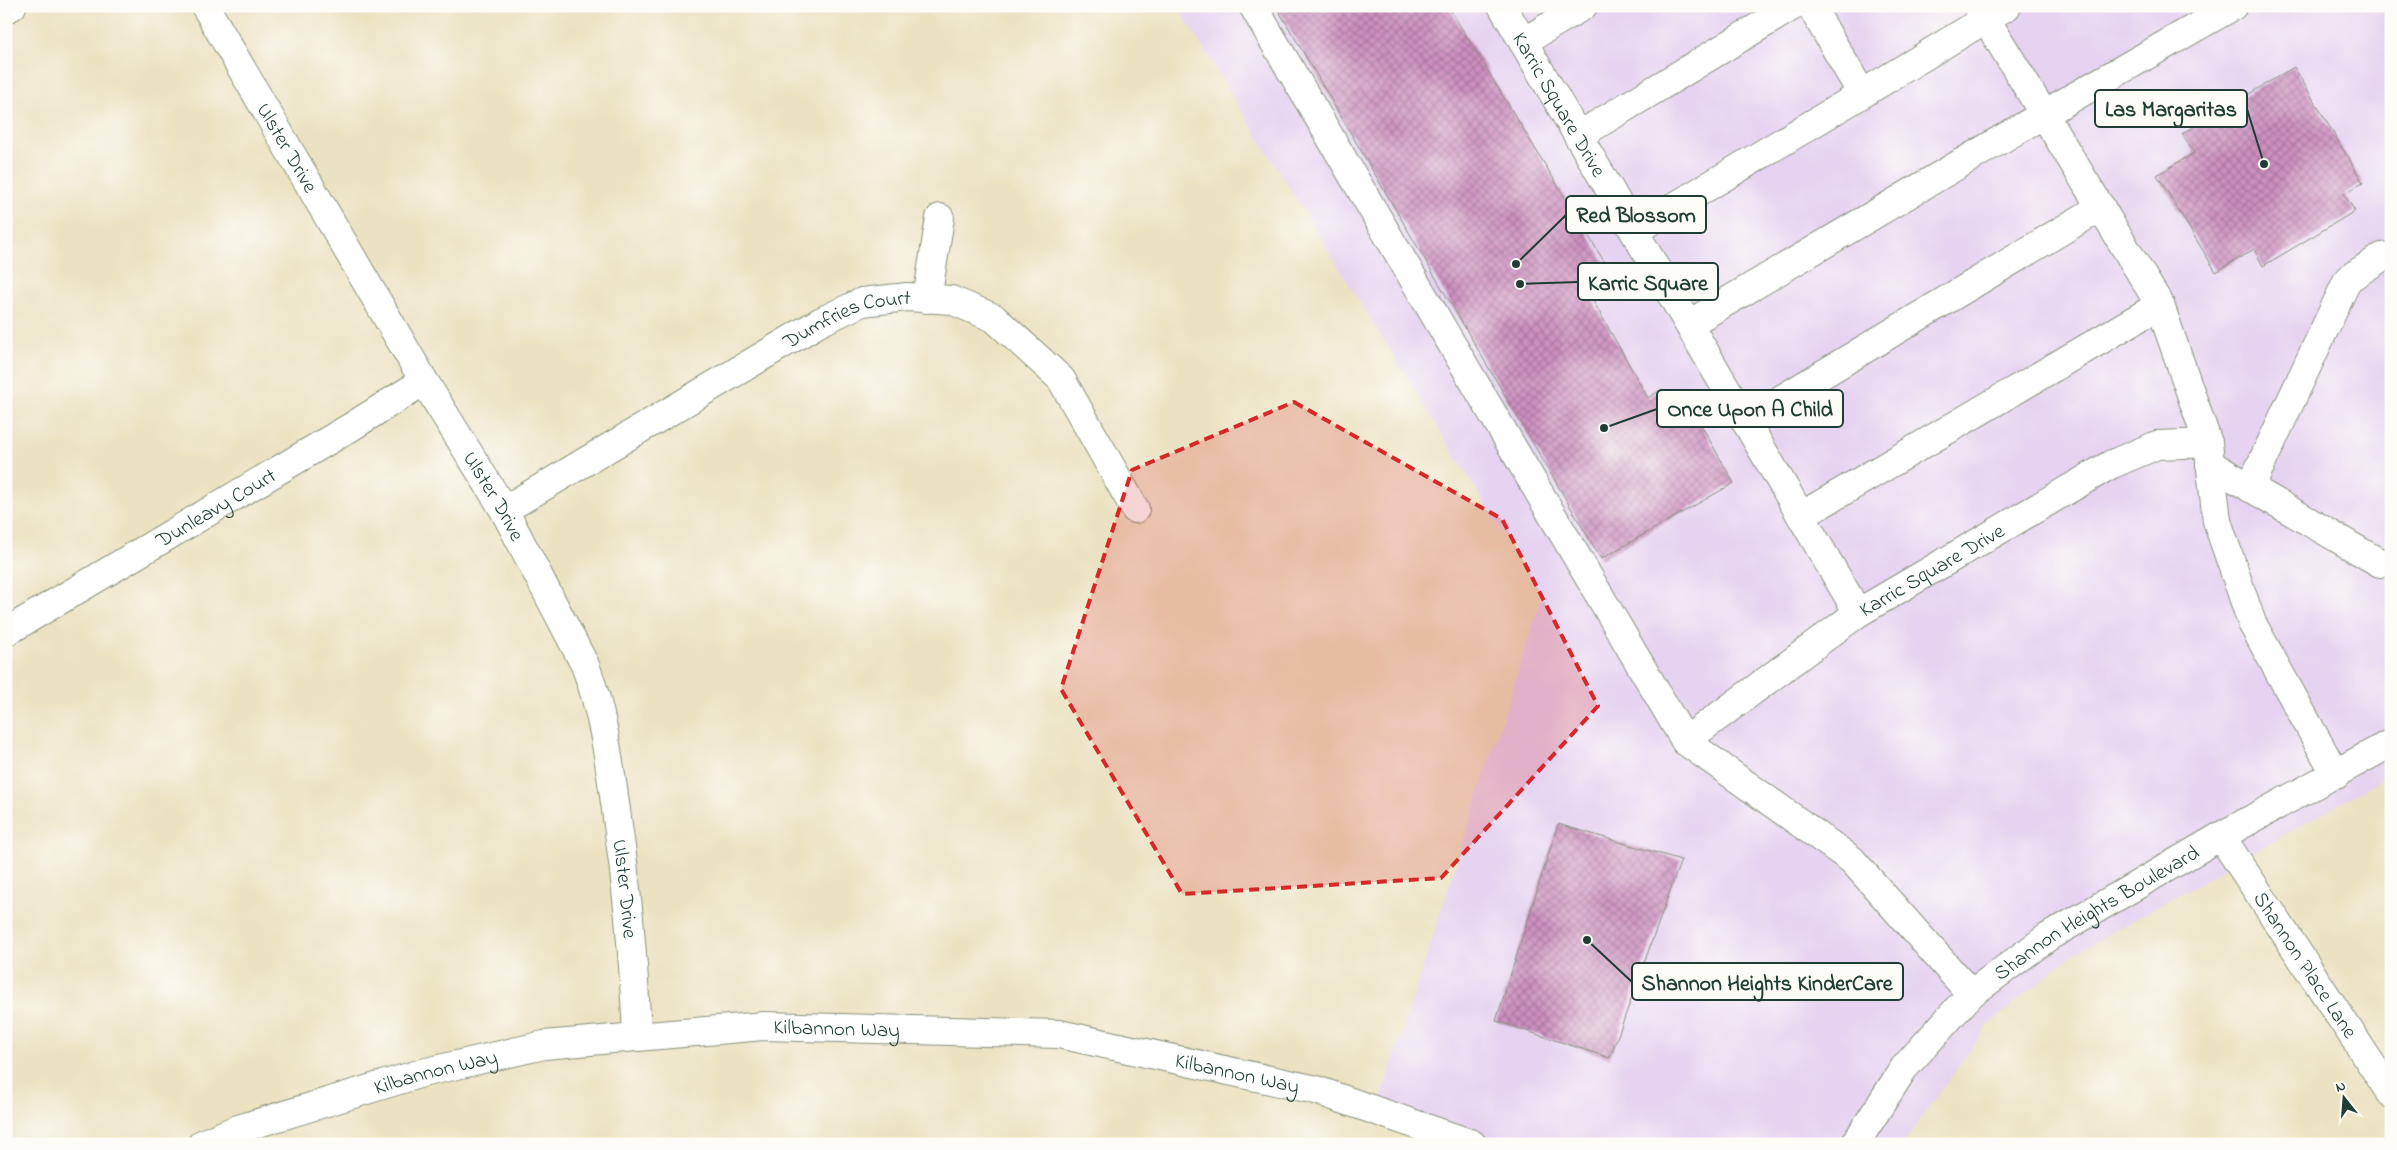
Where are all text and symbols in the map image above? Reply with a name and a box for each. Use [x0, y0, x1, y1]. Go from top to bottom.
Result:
street label: Karric Square Drive [1504, 27, 1613, 184]
callout: Las Margaritas [2095, 90, 2247, 127]
text: Las Margaritas [2105, 95, 2237, 128]
street label: Ulster Drive [248, 98, 324, 200]
callout: Red Blossom [1566, 196, 1706, 233]
text: Red Blossom [1576, 201, 1696, 233]
callout: Karric Square [1578, 263, 1718, 300]
text: Karric Square [1588, 269, 1709, 301]
street label: Dumfries Court [777, 284, 912, 358]
callout: Once Upon A Child [1657, 390, 1843, 427]
text: Once Upon A Child [1667, 395, 1833, 427]
street label: Ulster Drive [454, 446, 531, 547]
street label: Dunleavy Court [150, 462, 283, 557]
street label: Karric Square Drive [1854, 517, 2011, 626]
street label: Ulster Drive [603, 838, 644, 940]
street label: Shannon Heights Boulevard [1988, 839, 2206, 989]
street label: Shannon Place Lane [2245, 886, 2364, 1046]
callout: Shannon Heights KinderCare [1632, 963, 1903, 1000]
text: Shannon Heights KinderCare [1641, 969, 1894, 1002]
street label: Kilbannon Way [773, 1013, 900, 1049]
street label: Kilbannon Way [371, 1043, 501, 1104]
street label: Kilbannon Way [1172, 1047, 1302, 1105]
north arrow [2320, 1072, 2370, 1122]
text: N [2333, 1076, 2348, 1098]

